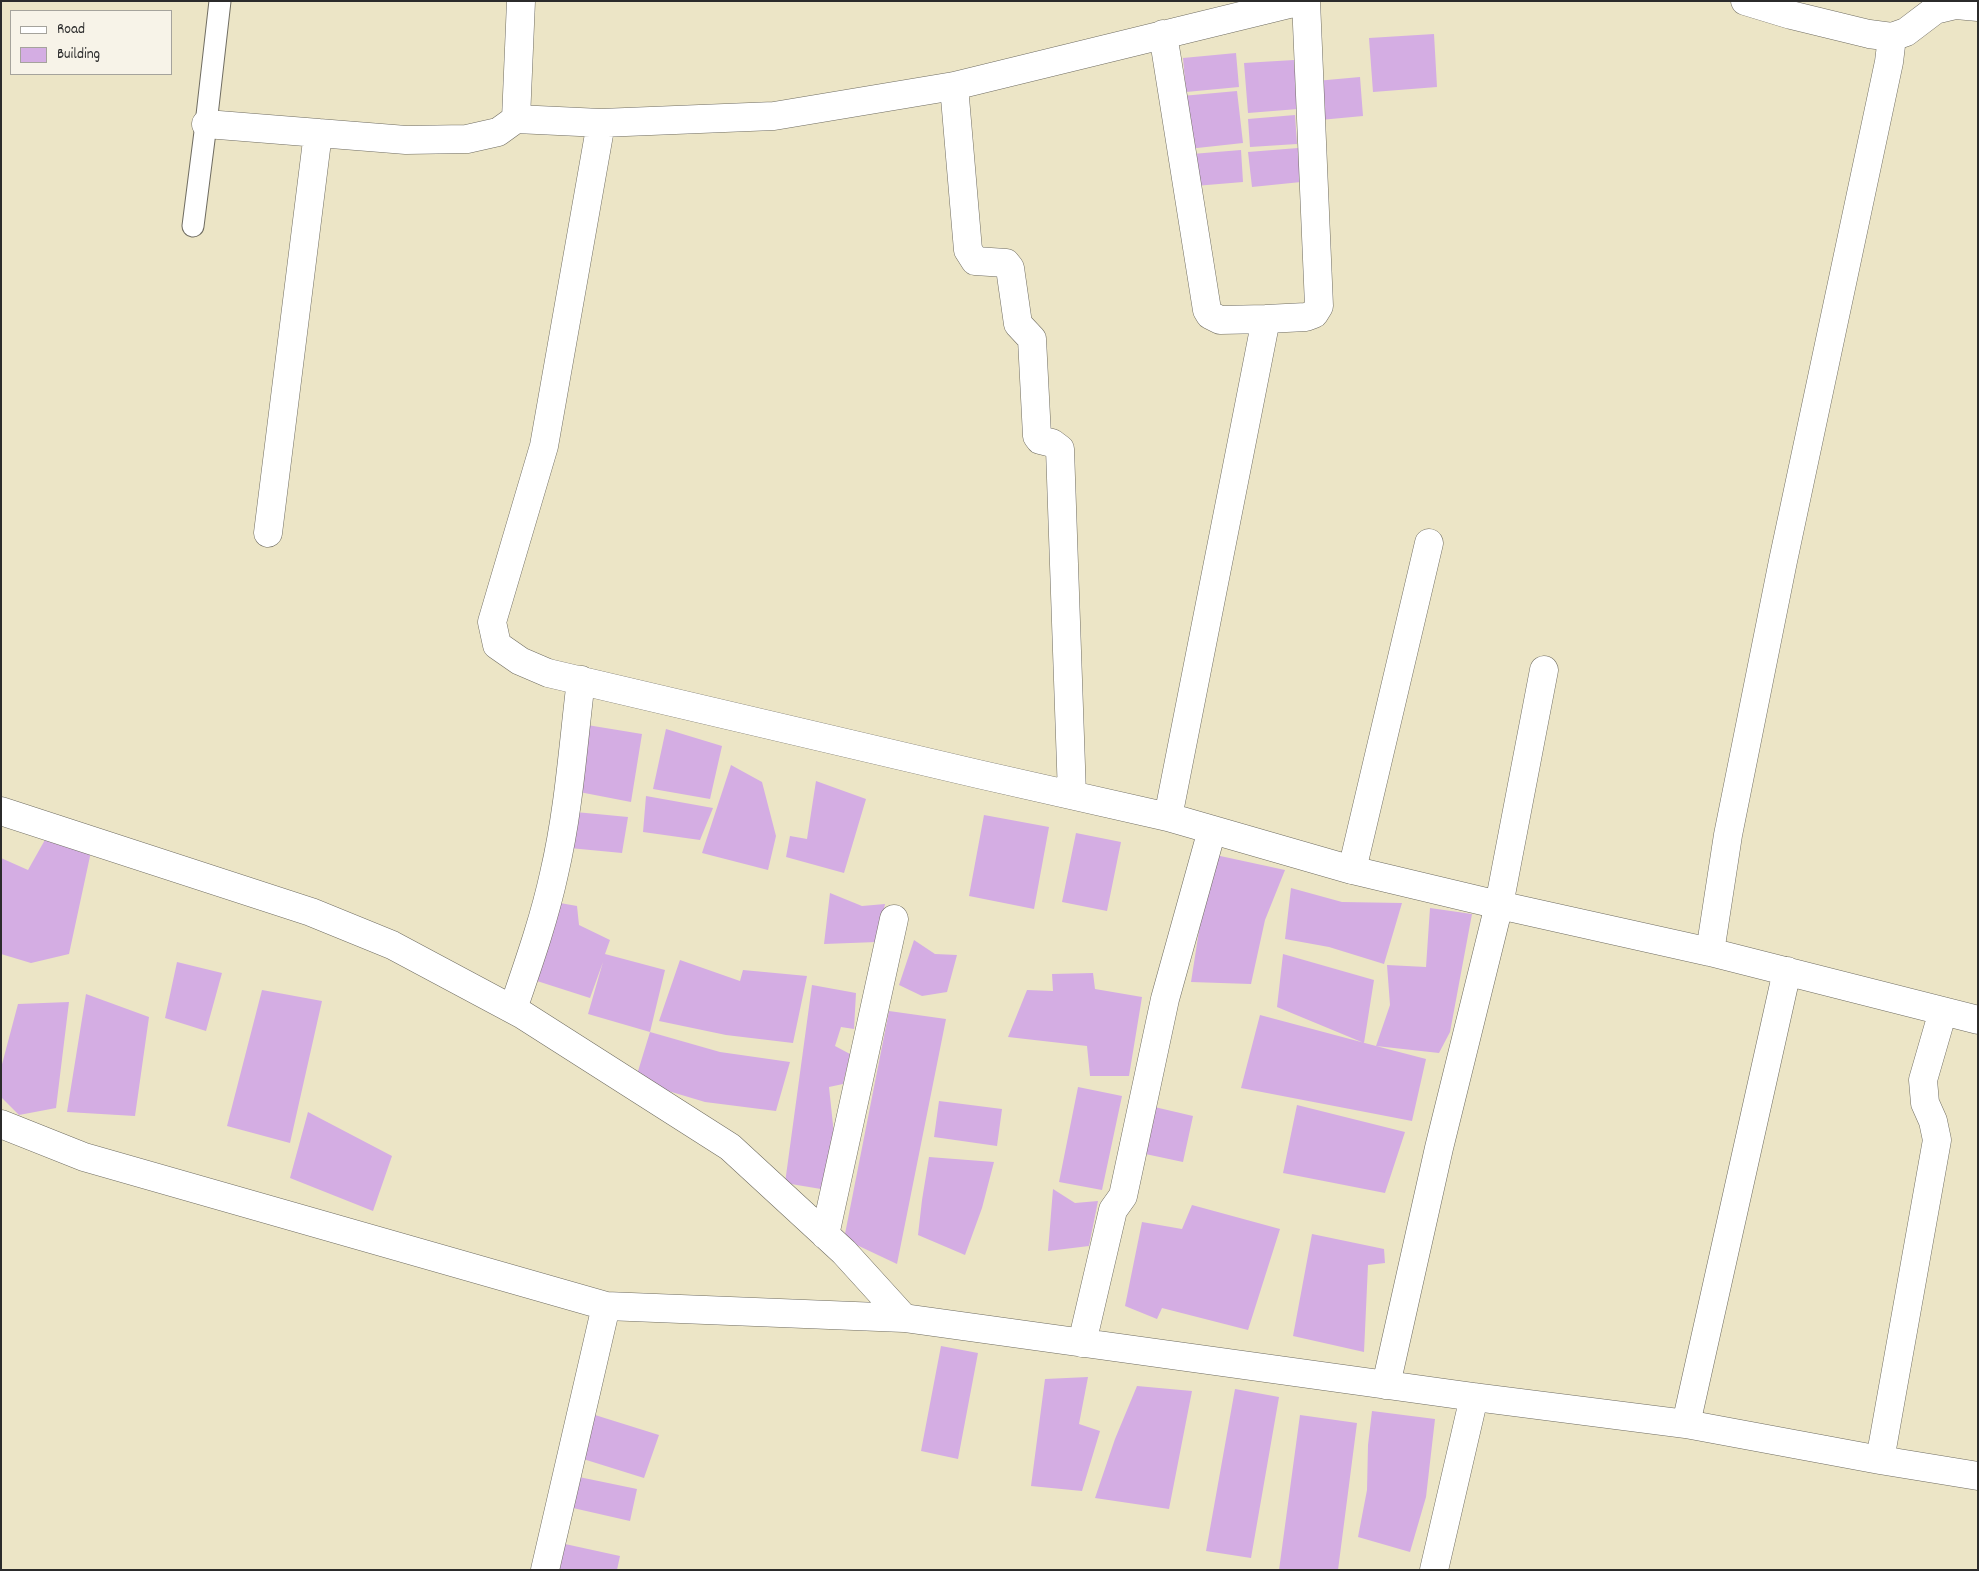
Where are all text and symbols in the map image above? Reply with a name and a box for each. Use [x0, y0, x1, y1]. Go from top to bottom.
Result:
legend [10, 10, 172, 75]
text: Road [57, 19, 85, 41]
text: Building [57, 44, 100, 66]

